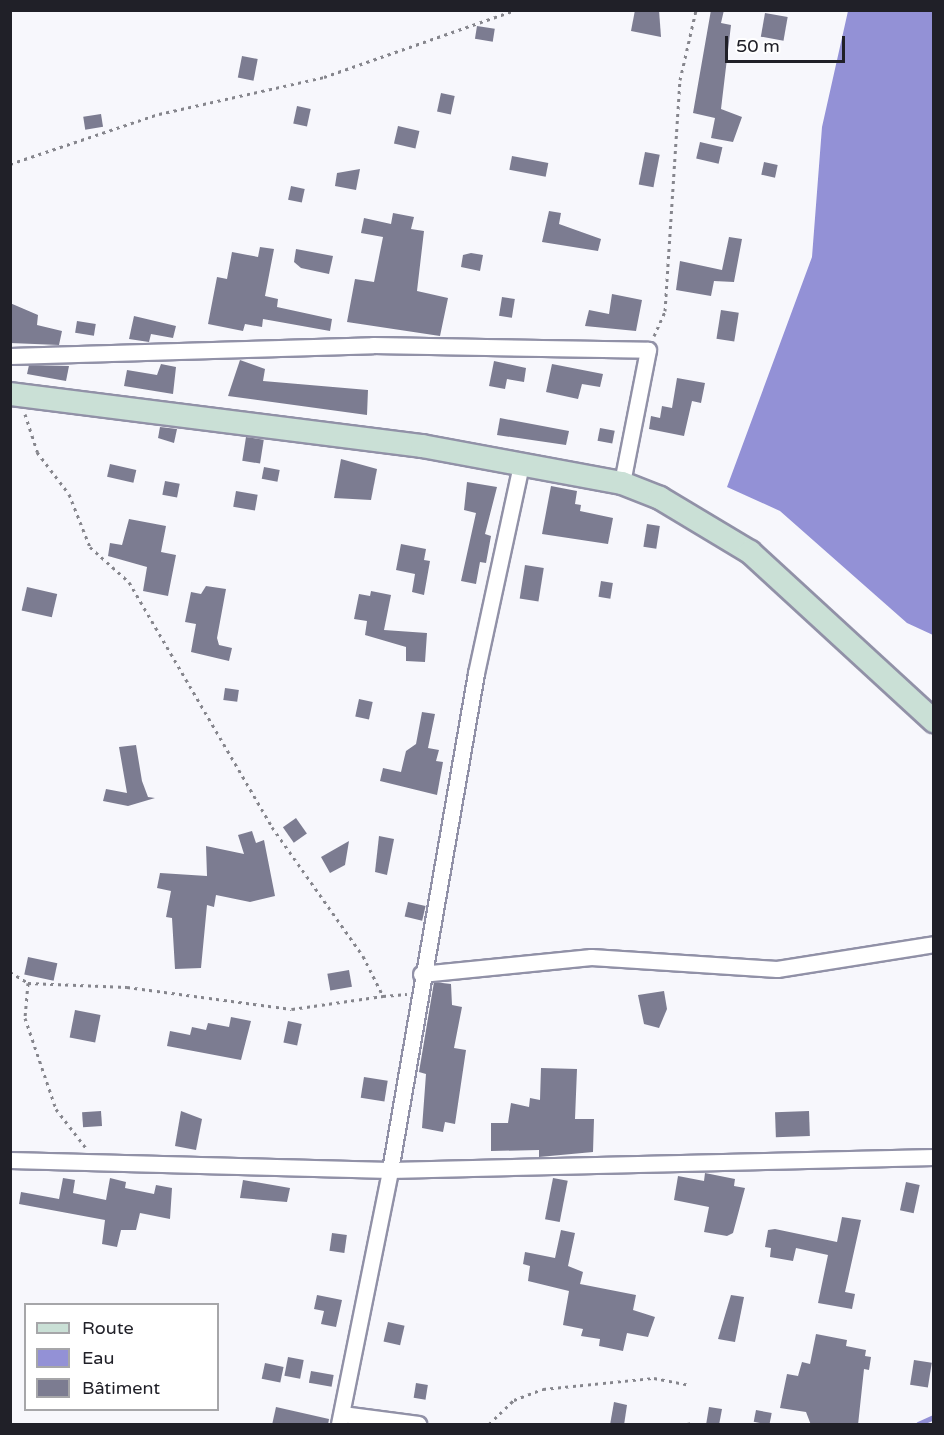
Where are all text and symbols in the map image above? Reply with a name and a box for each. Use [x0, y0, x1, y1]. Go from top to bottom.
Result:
scale bar [728, 24, 848, 62]
text: 50 m [736, 35, 780, 57]
legend [24, 1303, 219, 1411]
text: Route [82, 1317, 134, 1339]
text: Eau [82, 1347, 114, 1369]
text: Bâtiment [82, 1377, 160, 1399]

